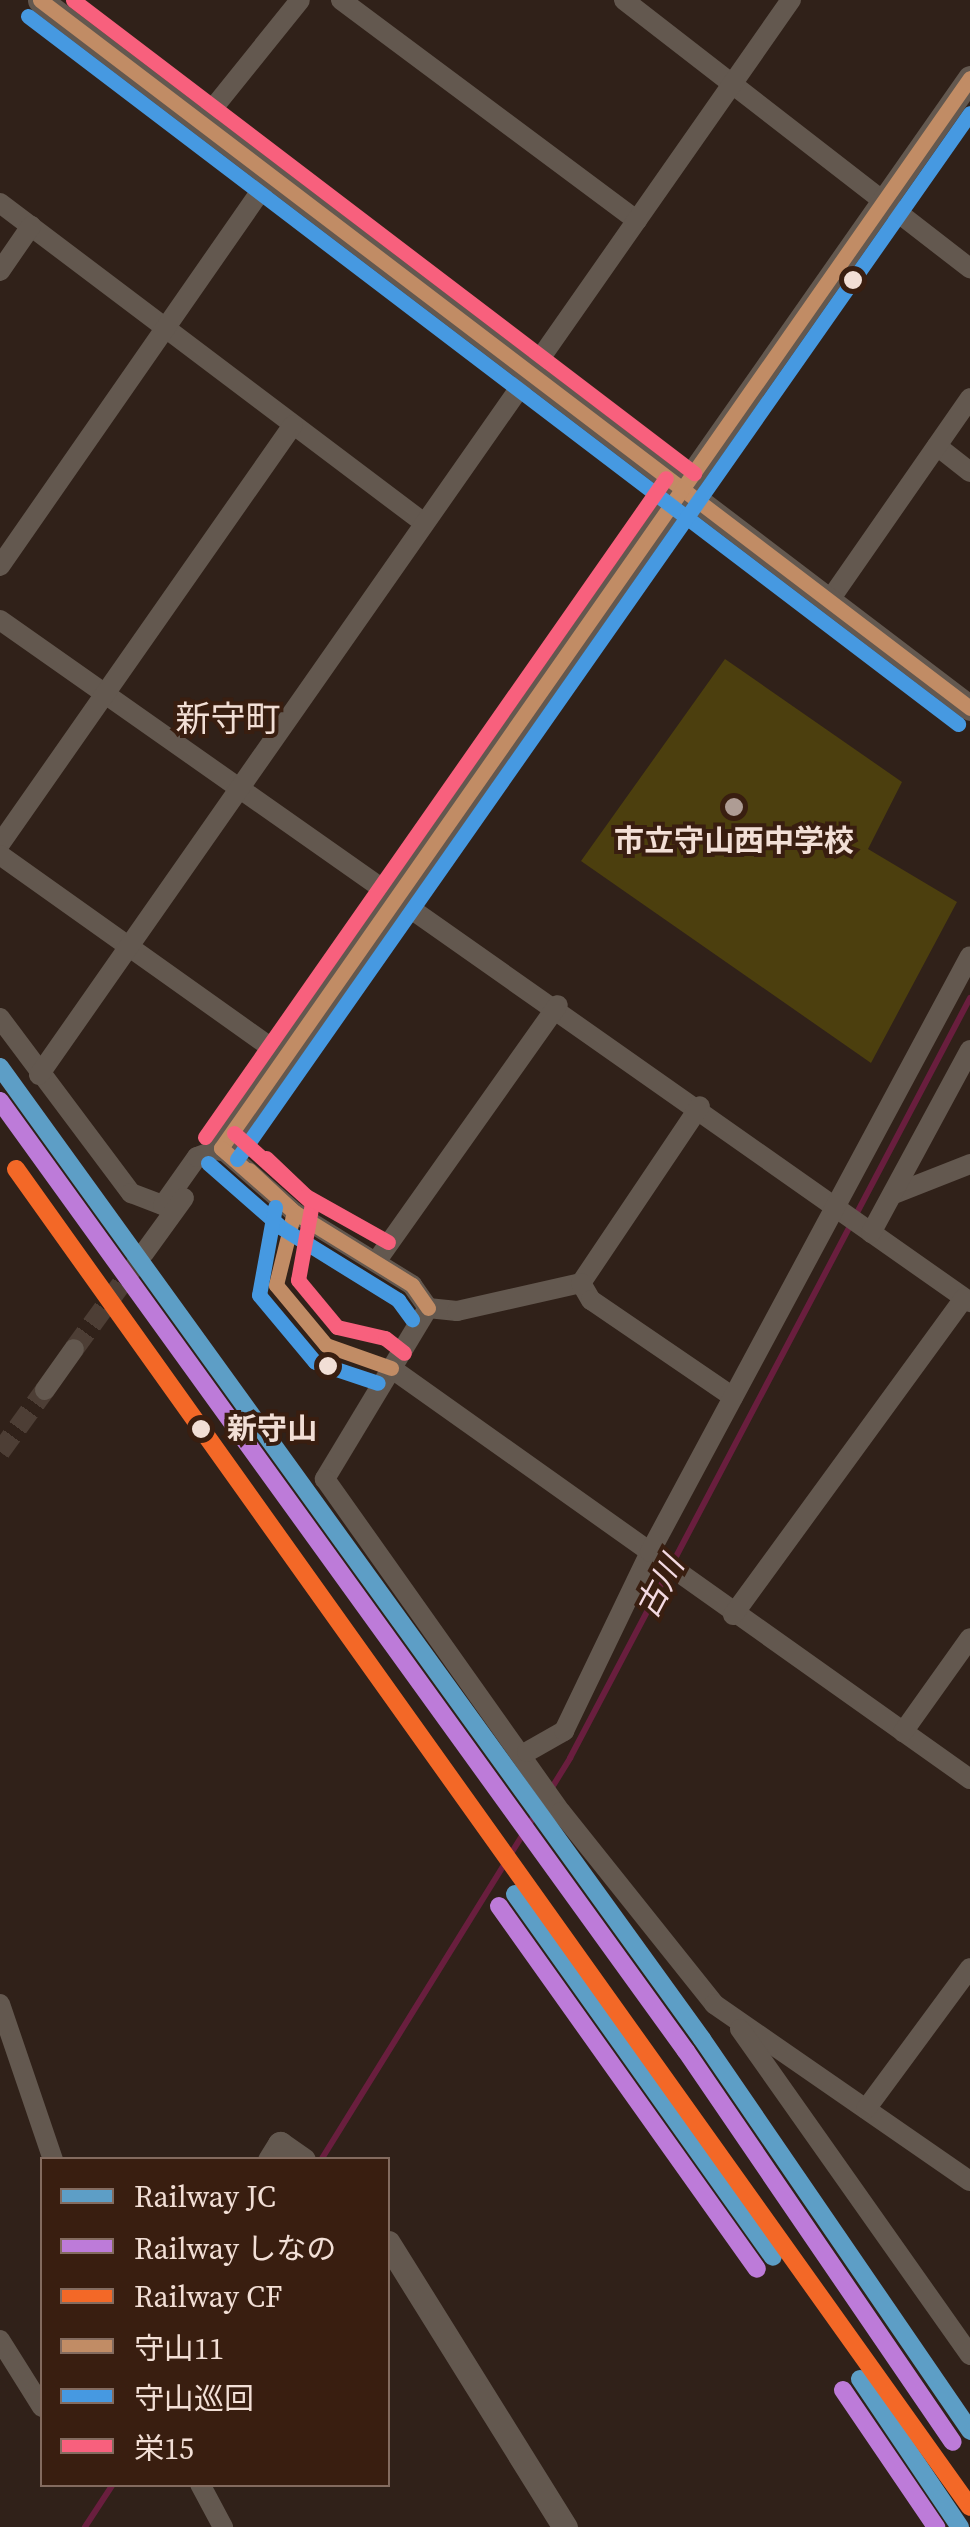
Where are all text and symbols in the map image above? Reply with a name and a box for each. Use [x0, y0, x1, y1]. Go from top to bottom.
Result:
unlabelled marker [843, 270, 863, 290]
district label: 新守町 [176, 698, 280, 740]
marker: 市立守山西中学校 [723, 796, 745, 818]
place label: 市立守山西中学校 [614, 823, 854, 859]
unlabelled marker [318, 1356, 338, 1376]
place label: 新守山 [227, 1411, 317, 1447]
marker: 新守山 [184, 1412, 218, 1446]
water label: 古川 [628, 1550, 692, 1624]
legend [40, 2157, 390, 2487]
text: Railway JC [134, 2176, 276, 2217]
text: Railway しなの [134, 2228, 336, 2269]
text: Railway CF [134, 2276, 282, 2317]
text: 守山11 [134, 2328, 224, 2369]
text: 守山巡回 [134, 2378, 254, 2419]
text: 栄15 [134, 2428, 194, 2469]

